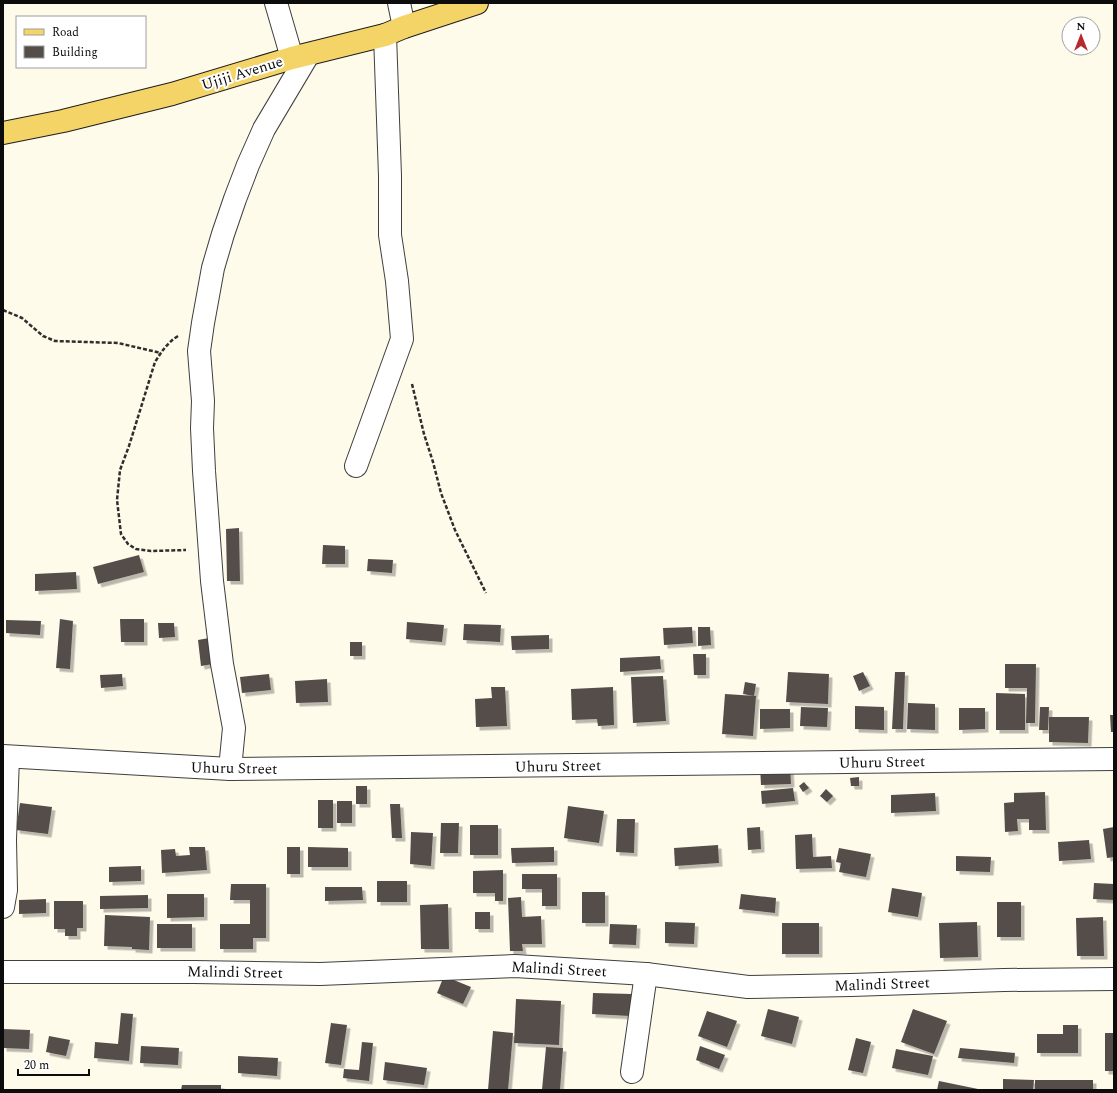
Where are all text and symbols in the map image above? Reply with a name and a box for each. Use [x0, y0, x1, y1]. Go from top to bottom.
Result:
legend [16, 16, 146, 68]
north arrow [1061, 16, 1101, 56]
text: N [1077, 18, 1086, 35]
text: Road [52, 23, 79, 42]
text: Building [52, 43, 98, 62]
street label: Ujiji Avenue [199, 50, 286, 97]
street label: Uhuru Street [839, 750, 926, 775]
street label: Uhuru Street [515, 754, 602, 779]
street label: Uhuru Street [190, 756, 277, 781]
street label: Malindi Street [511, 956, 607, 983]
street label: Malindi Street [187, 960, 283, 985]
street label: Malindi Street [834, 971, 930, 998]
scale bar [18, 1051, 89, 1077]
text: 20 m [24, 1056, 49, 1075]

